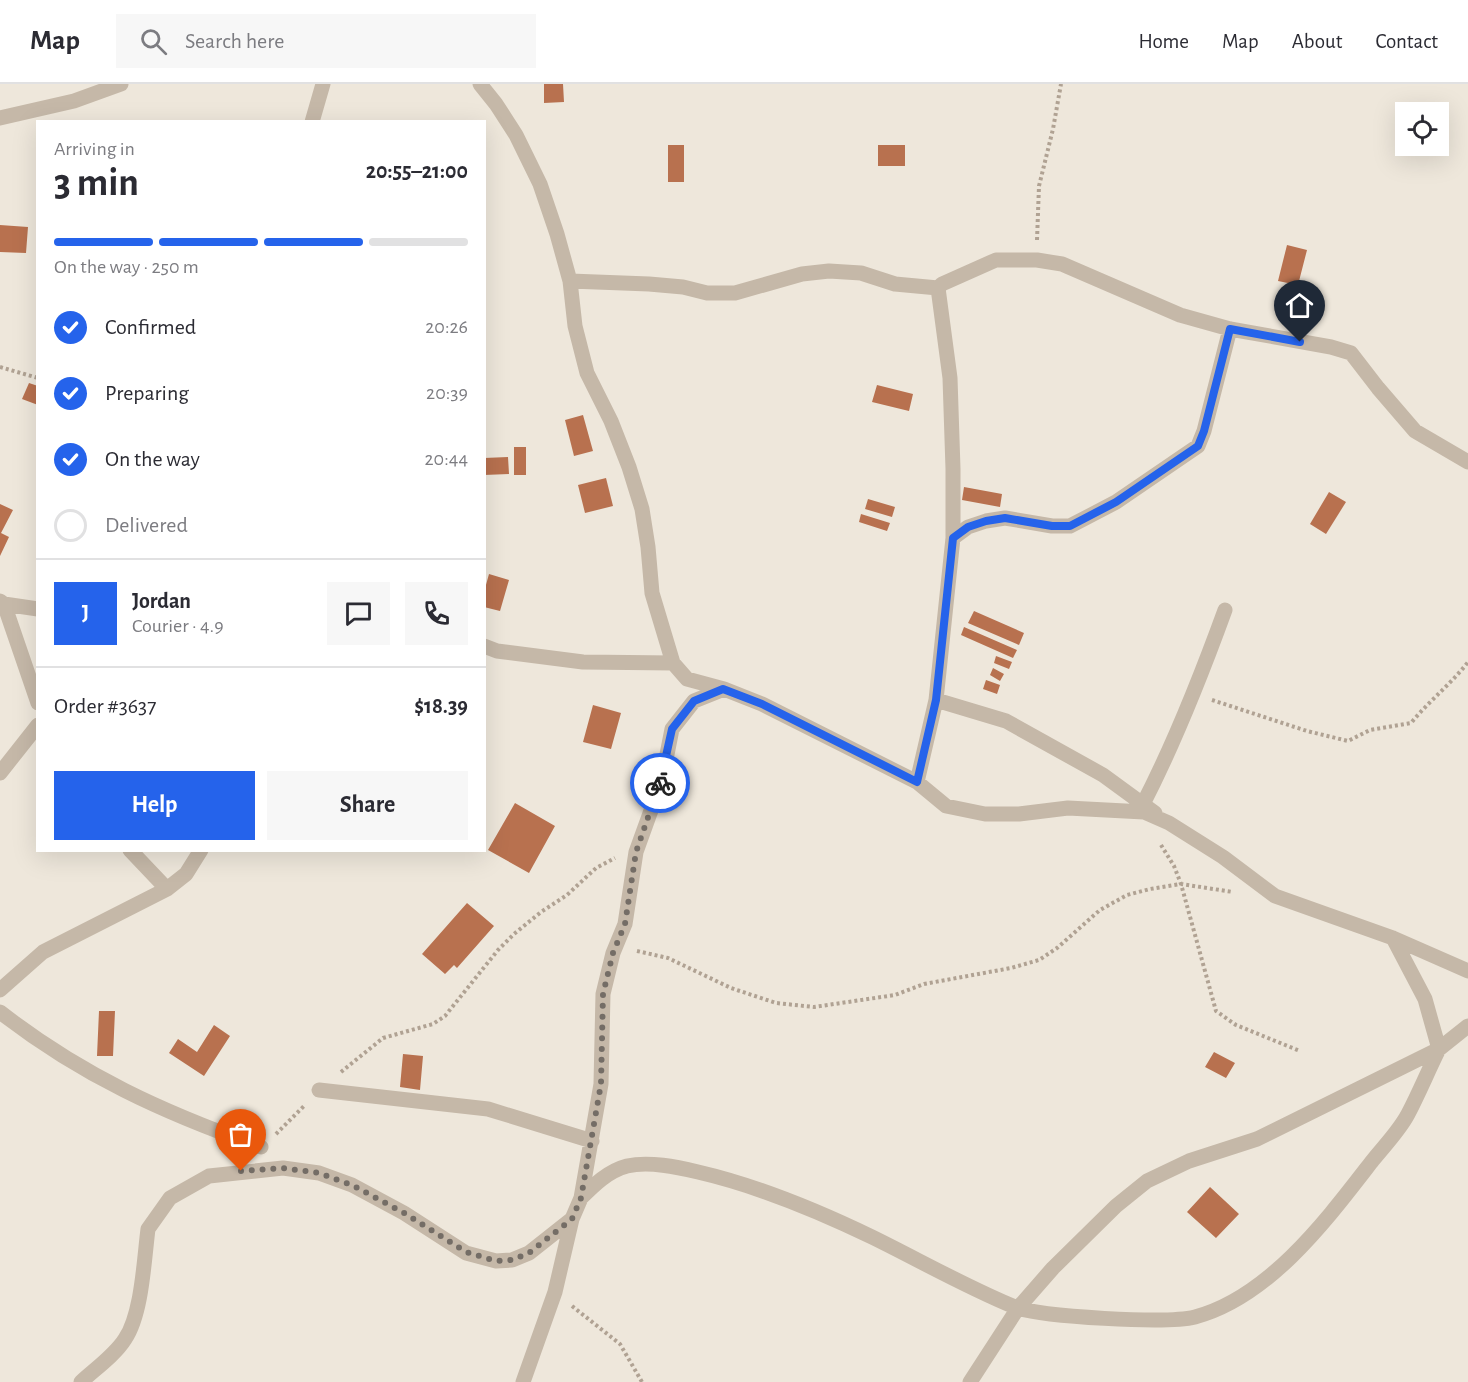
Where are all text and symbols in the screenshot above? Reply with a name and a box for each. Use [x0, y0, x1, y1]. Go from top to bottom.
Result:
search box [116, 14, 536, 68]
icon: search [137, 25, 170, 58]
text: Map [30, 27, 80, 55]
text: Search here [185, 30, 284, 52]
text: Home [1138, 31, 1189, 52]
text: Map [1222, 31, 1259, 52]
text: About [1292, 31, 1342, 52]
text: Contact [1375, 31, 1438, 52]
map controls [1395, 102, 1449, 156]
button: locate [1395, 102, 1449, 156]
text: Arriving in [54, 139, 135, 159]
text: 20:55–21:00 [366, 160, 468, 182]
text: 3 min [54, 164, 139, 203]
text: On the way · 250 m [54, 257, 199, 277]
pin [1274, 280, 1325, 342]
icon: home [1283, 289, 1316, 322]
icon: check [54, 311, 87, 344]
text: Confirmed [105, 316, 196, 338]
text: 20:26 [425, 317, 468, 337]
icon: check [54, 377, 87, 410]
text: Preparing [105, 382, 189, 404]
text: 20:39 [426, 383, 468, 403]
icon: check [54, 443, 87, 476]
text: On the way [105, 448, 200, 470]
text: 20:44 [425, 449, 468, 469]
text: Delivered [105, 514, 188, 536]
button: chat [327, 582, 390, 645]
button: phone [405, 582, 468, 645]
text: Jordan [132, 590, 191, 612]
text: J [82, 602, 89, 624]
text: Courier · 4.9 [132, 616, 224, 636]
text: Order #3637 [54, 695, 156, 717]
text: $18.39 [414, 695, 468, 717]
courier [630, 753, 690, 813]
icon: bike [644, 767, 677, 800]
button: Help [54, 771, 255, 840]
button: Share [267, 771, 468, 840]
pin [215, 1109, 266, 1171]
icon: bag [224, 1118, 257, 1151]

